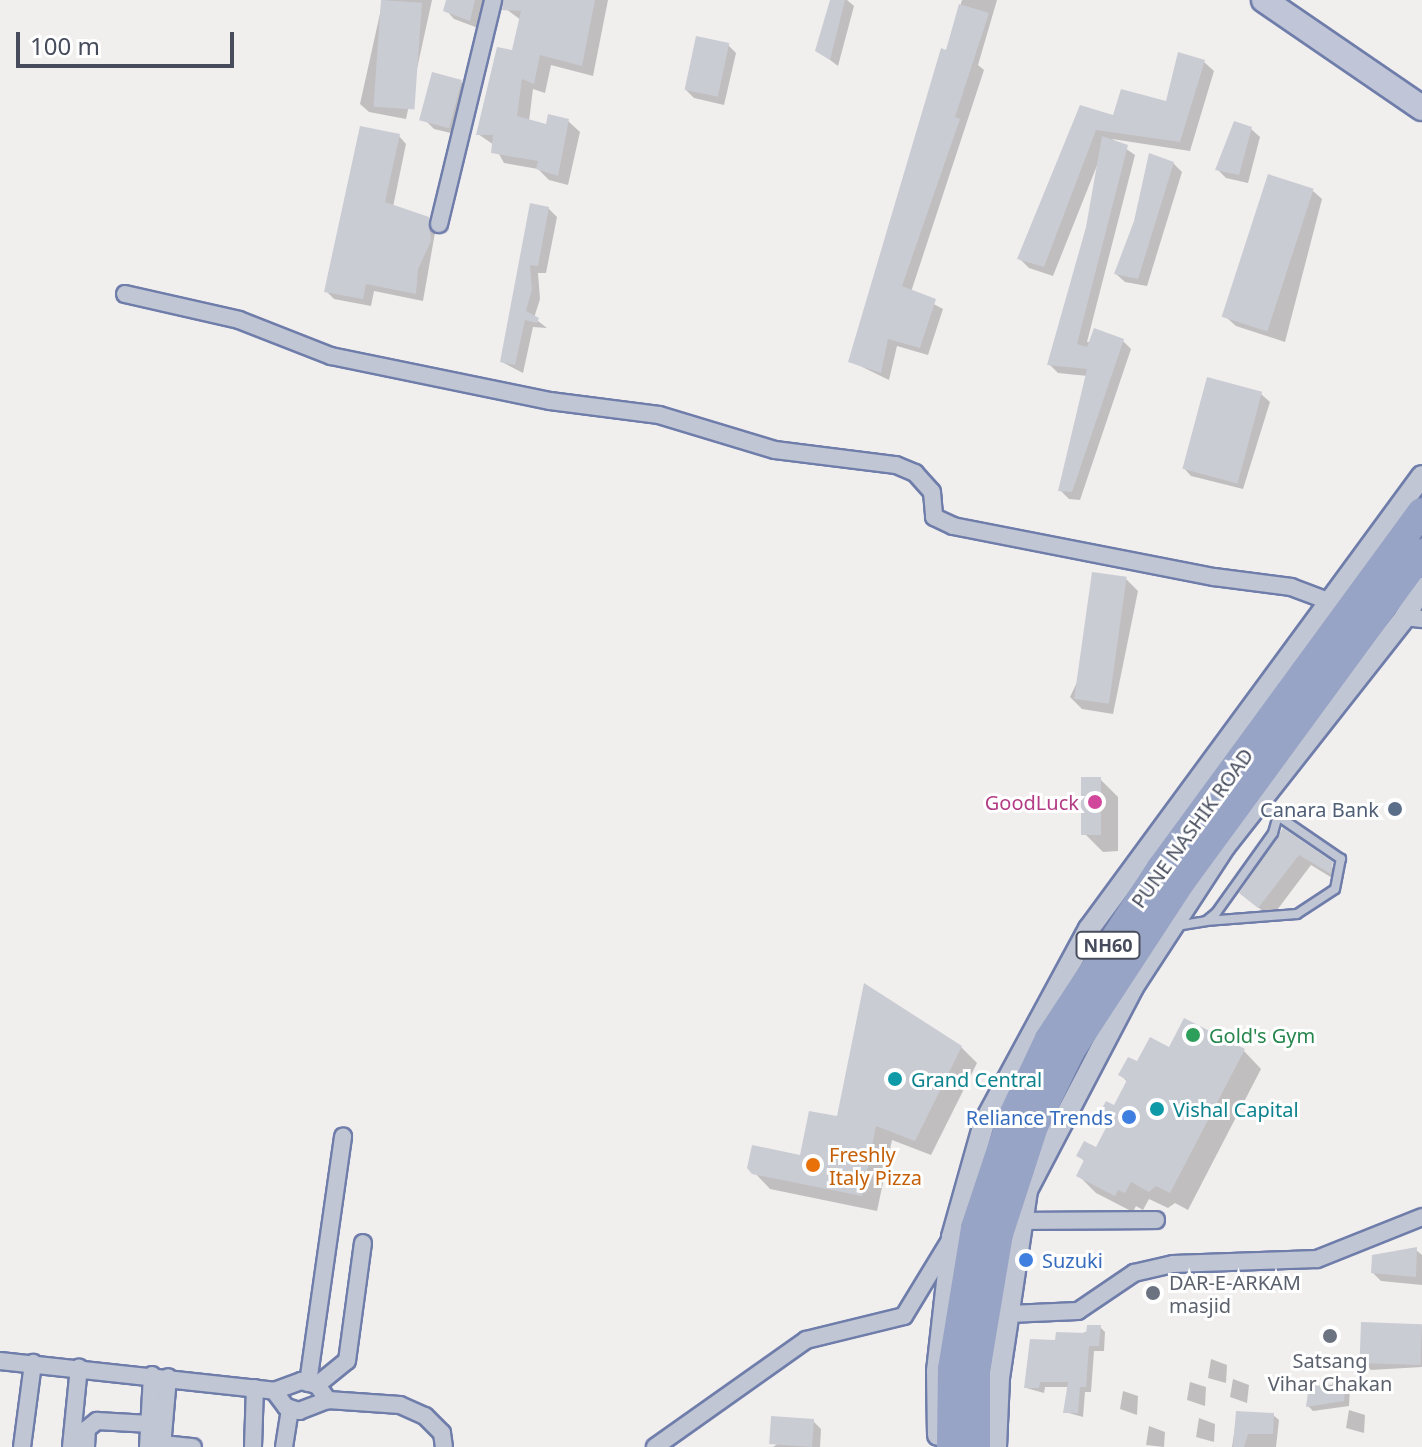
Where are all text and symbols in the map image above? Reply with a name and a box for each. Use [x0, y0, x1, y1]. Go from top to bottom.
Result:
scale bar [20, 16, 238, 66]
text: 100 m [30, 29, 100, 62]
street label: PUNE NASHIK ROAD [1126, 744, 1258, 912]
place label: GoodLuck [985, 790, 1079, 814]
marker: GoodLuck [1086, 793, 1104, 811]
place label: Canara Bank [1260, 797, 1379, 821]
marker: Canara Bank [1386, 800, 1404, 818]
road number: NH60 [1074, 931, 1142, 959]
place label: Gold's Gym [1209, 1023, 1315, 1047]
marker: Gold's Gym [1184, 1026, 1202, 1044]
place label: Grand Central [911, 1067, 1042, 1091]
marker: Grand Central [886, 1070, 904, 1088]
place label: Vishal Capital [1173, 1097, 1299, 1121]
marker: Vishal Capital [1148, 1100, 1166, 1118]
place label: Reliance Trends [966, 1105, 1113, 1129]
marker: Reliance Trends [1120, 1108, 1138, 1126]
place label: Freshly Italy Pizza [829, 1142, 922, 1189]
marker: Freshly Italy Pizza [804, 1156, 822, 1174]
place label: Suzuki [1042, 1248, 1103, 1272]
marker: Suzuki [1017, 1251, 1035, 1269]
place label: DAR-E-ARKAM masjid [1169, 1270, 1301, 1317]
marker: DAR-E-ARKAM masjid [1144, 1284, 1162, 1302]
marker: Satsang Vihar Chakan [1321, 1327, 1339, 1345]
place label: Satsang Vihar Chakan [1268, 1348, 1392, 1395]

